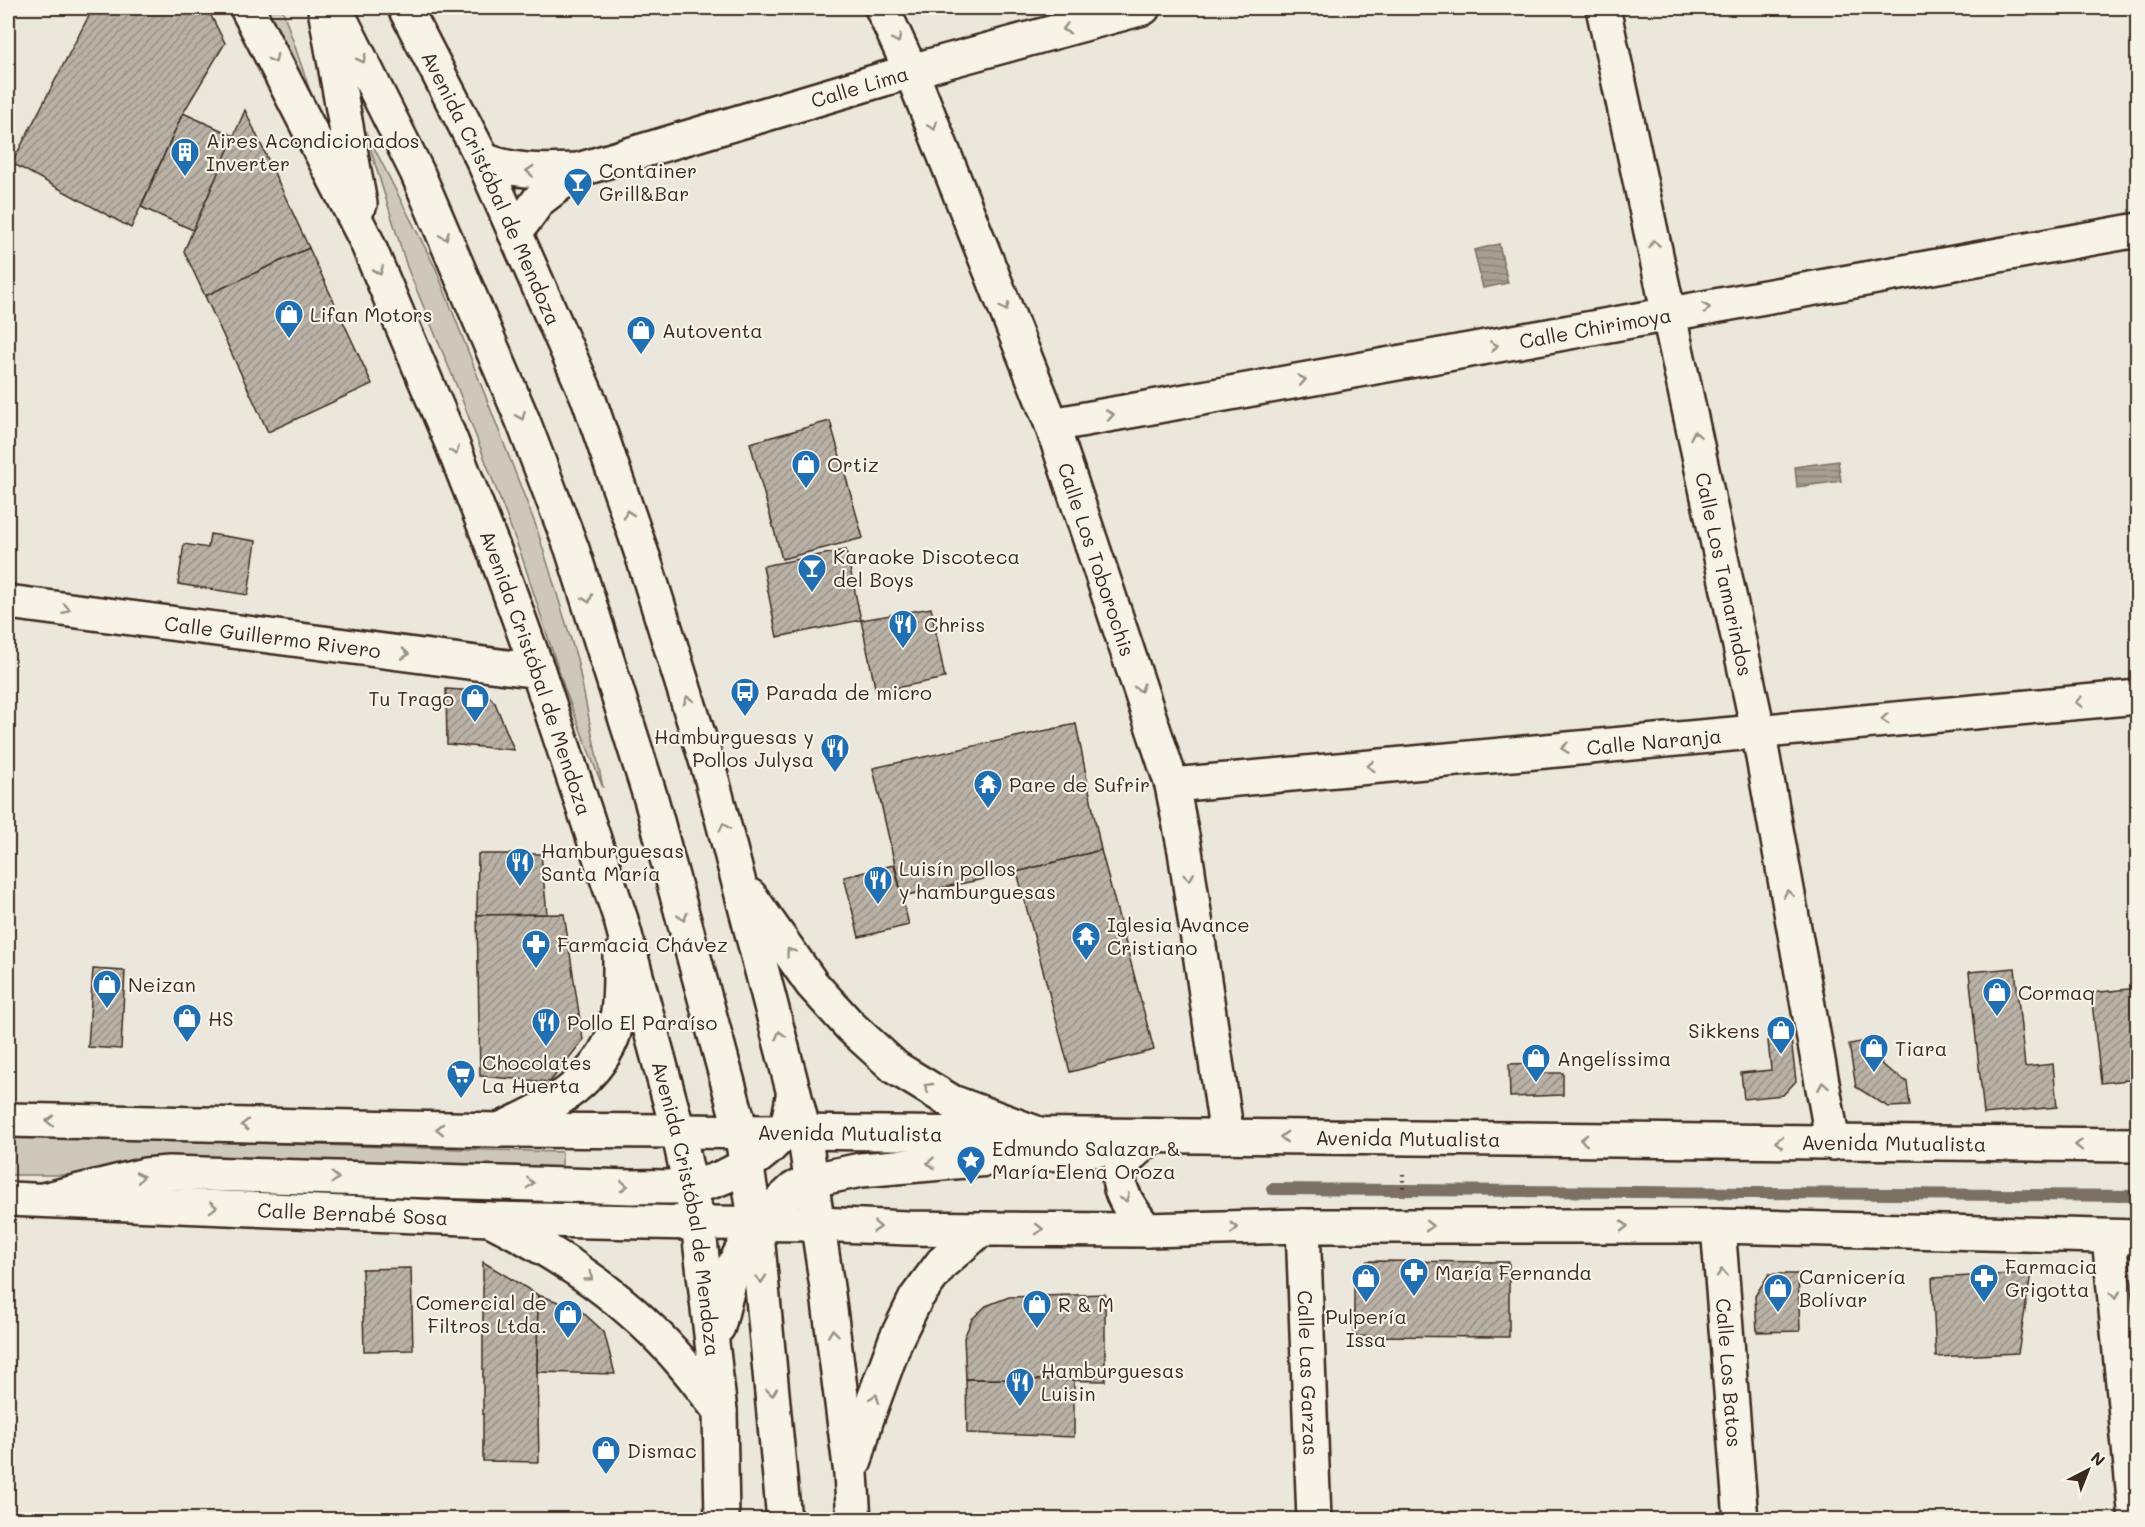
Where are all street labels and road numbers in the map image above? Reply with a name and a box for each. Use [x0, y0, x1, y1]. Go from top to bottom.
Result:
street label: Avenida Cristóbal de Mendoza [416, 46, 567, 329]
street label: Calle Lima [808, 59, 911, 113]
street label: Calle Chirimoya [1517, 301, 1674, 354]
street label: Calle Los Toborochis [1052, 459, 1141, 660]
street label: Calle Los Tamarindos [1690, 470, 1759, 678]
street label: Avenida Cristóbal de Mendoza [474, 526, 598, 819]
street label: Calle Guillermo Rivero [163, 609, 383, 663]
street label: Calle Naranja [1585, 722, 1723, 760]
street label: Avenida Cristóbal de Mendoza [647, 1058, 726, 1358]
street label: Avenida Mutualista [757, 1119, 943, 1147]
street label: Avenida Mutualista [1315, 1124, 1501, 1152]
street label: Avenida Mutualista [1801, 1129, 1987, 1157]
street label: Calle Bernabé Sosa [257, 1196, 449, 1230]
street label: Calle Las Garzas [1292, 1290, 1325, 1456]
street label: Calle Los Batos [1711, 1297, 1748, 1448]

